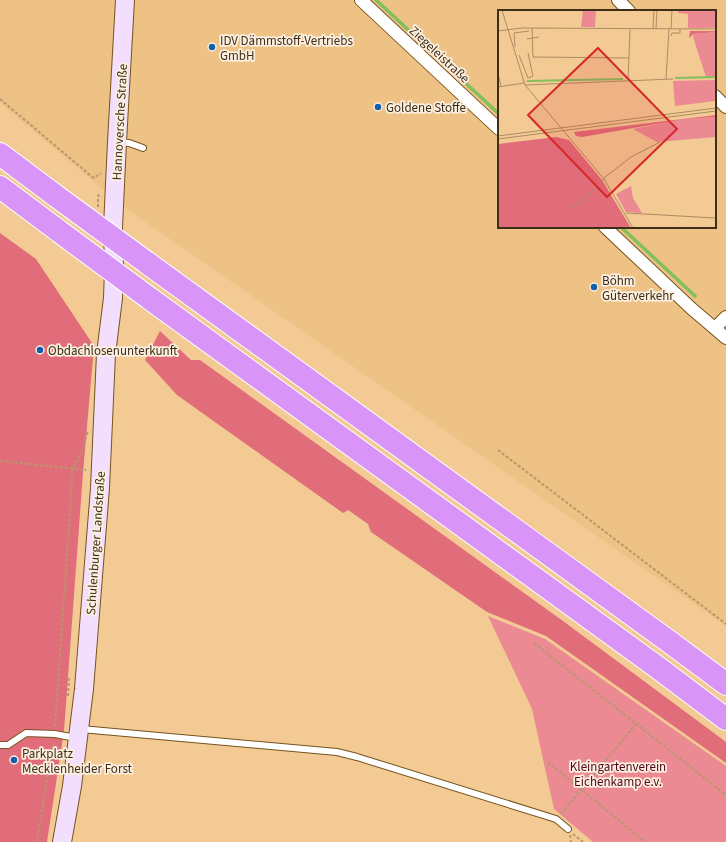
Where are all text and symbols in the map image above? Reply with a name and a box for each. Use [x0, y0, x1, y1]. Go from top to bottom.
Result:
inset map [498, 10, 716, 228]
street label: Ziegeleistraße [405, 22, 473, 87]
place label: IDV Dämmstoff-Vertriebs GmbH [220, 32, 353, 65]
marker: IDV Dämmstoff-Vertriebs GmbH [207, 42, 217, 52]
street label: Hannoversche Straße [108, 63, 132, 181]
place label: Goldene Stoffe [386, 99, 466, 117]
marker: Goldene Stoffe [373, 102, 383, 112]
place label: Böhm Güterverkehr [602, 272, 674, 305]
marker: Böhm Güterverkehr [589, 282, 599, 292]
place label: Obdachlosenunterkunft [48, 342, 178, 360]
marker: Obdachlosenunterkunft [35, 345, 45, 355]
street label: Schulenburger Landstraße [82, 471, 110, 615]
place label: Parkplatz Mecklenheider Forst [22, 745, 133, 778]
marker: Parkplatz Mecklenheider Forst [9, 755, 19, 765]
park label: Kleingartenverein Eichenkamp e.v. [570, 758, 666, 791]

